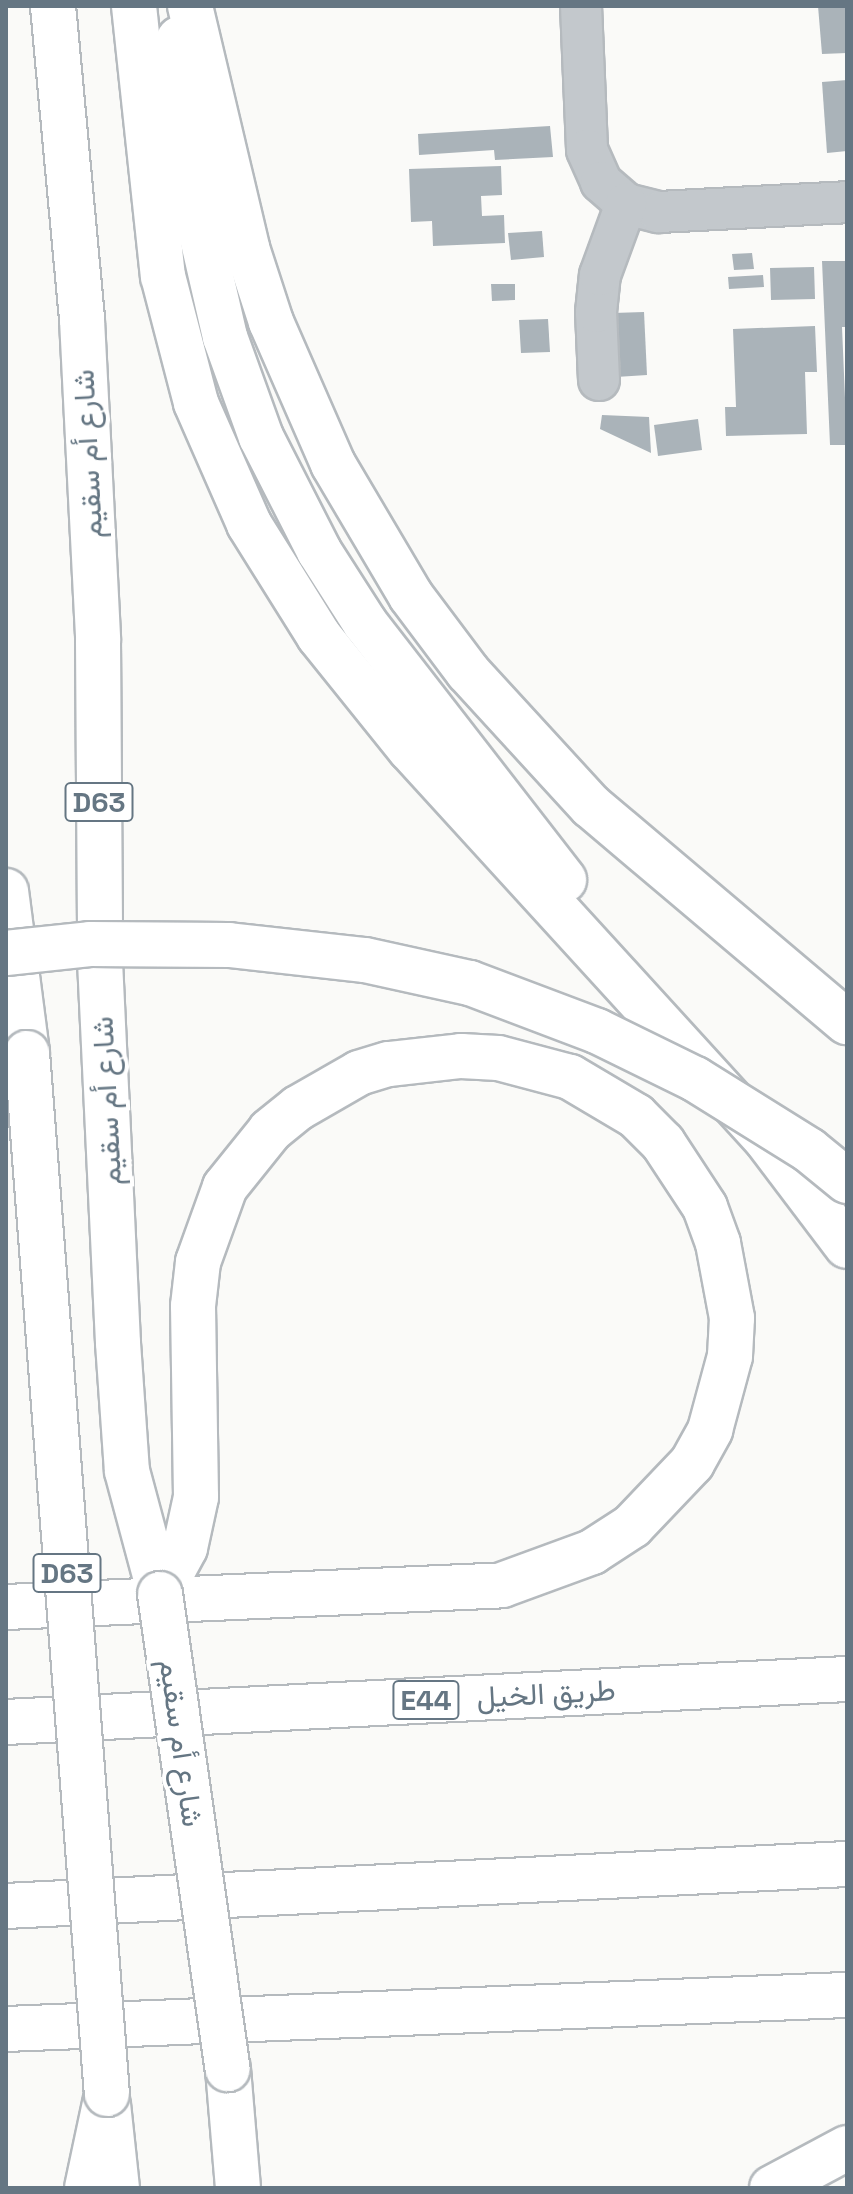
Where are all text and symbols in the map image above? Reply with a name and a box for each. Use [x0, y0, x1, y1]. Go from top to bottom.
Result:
street label: شارع أم سقيم [66, 369, 110, 539]
road number: D63 [63, 778, 135, 826]
street label: شارع أم سقيم [85, 1016, 129, 1186]
road number: D63 [31, 1549, 103, 1597]
street label: شارع أم سقيم [151, 1657, 211, 1829]
street label: طريق الخيل [475, 1672, 617, 1716]
road number: E44 [392, 1676, 460, 1724]

